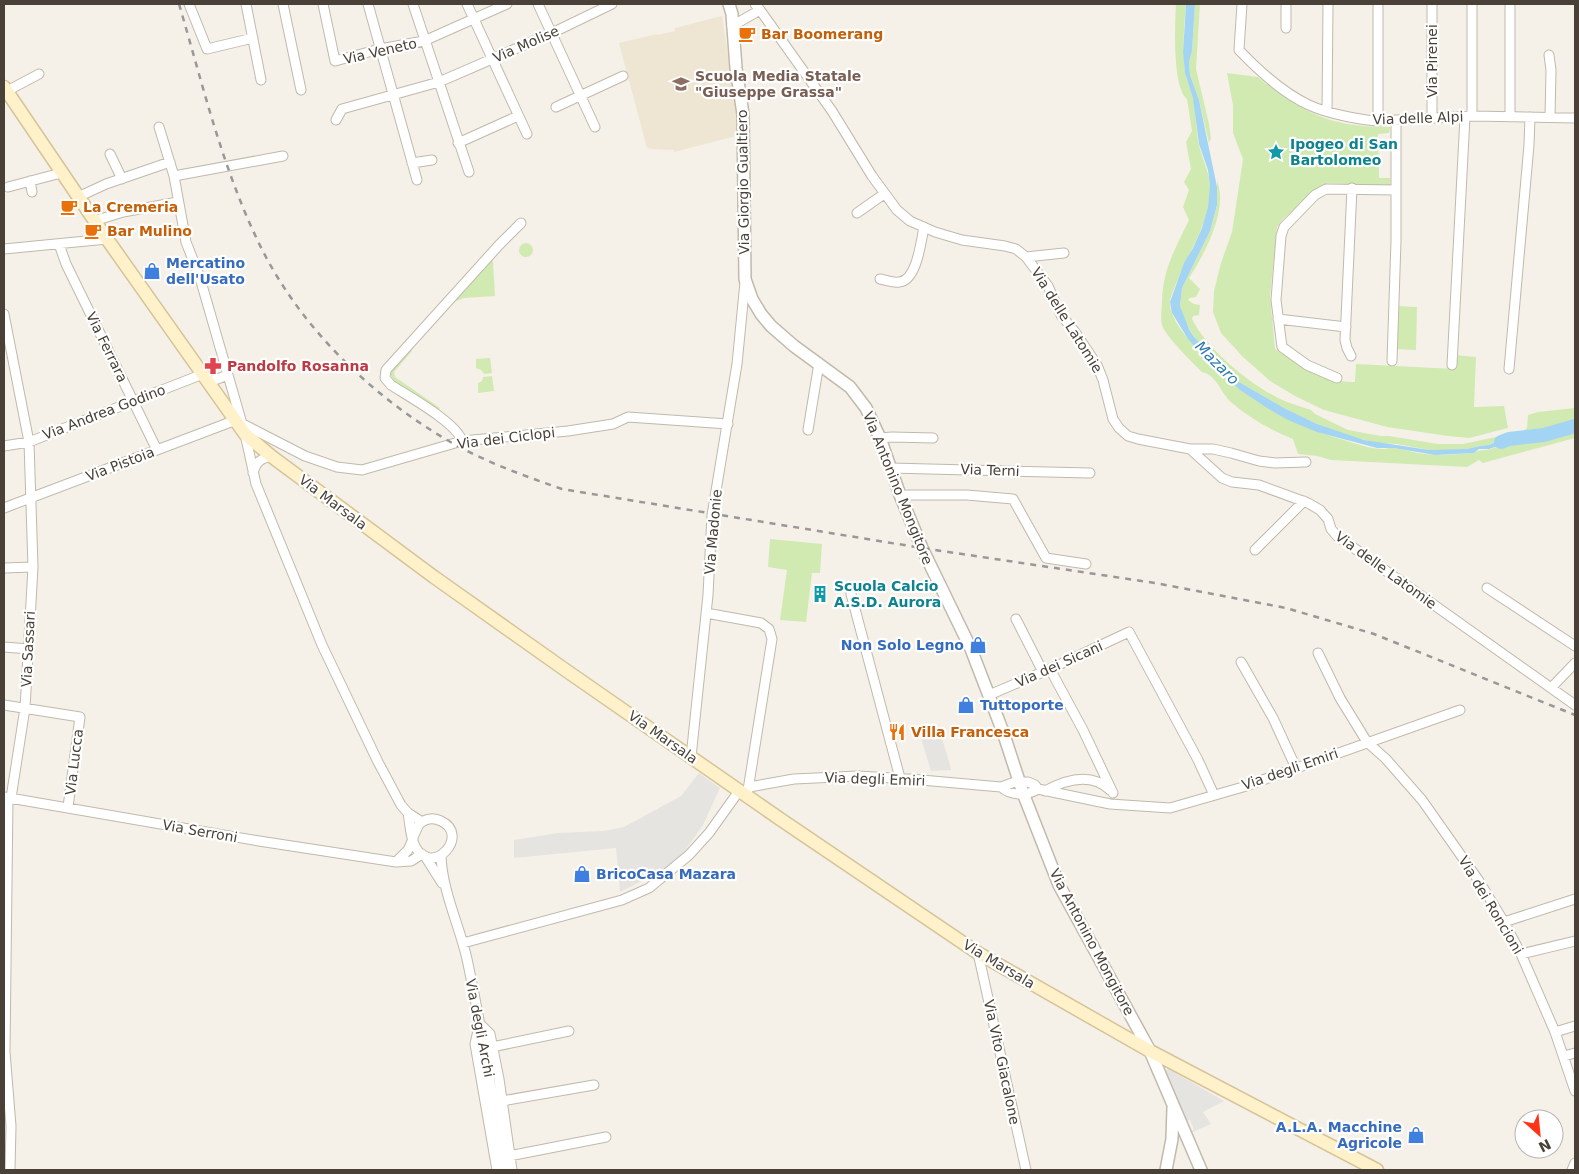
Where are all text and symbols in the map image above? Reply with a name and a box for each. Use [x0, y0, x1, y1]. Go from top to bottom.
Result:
street label: Via Molise [491, 22, 561, 66]
cafe icon: Bar Boomerang [737, 24, 757, 44]
street label: Via Pirenei [1424, 24, 1440, 98]
place label: Bar Boomerang [761, 26, 883, 42]
street label: Via Veneto [342, 35, 418, 67]
place label: Scuola Media Statale "Giuseppe Grassa" [695, 68, 861, 100]
school or university icon: Scuola Media Statale "Giuseppe Grassa" [671, 74, 691, 94]
street label: Via delle Alpi [1372, 108, 1464, 128]
street label: Via Giorgio Gualtiero [734, 109, 752, 255]
place label: Ipogeo di San Bartolomeo [1290, 136, 1398, 168]
place icon: Ipogeo di San Bartolomeo [1266, 142, 1286, 162]
cafe icon: La Cremeria [59, 197, 79, 217]
place label: La Cremeria [83, 199, 178, 215]
cafe icon: Bar Mulino [83, 221, 103, 241]
place label: Bar Mulino [107, 223, 192, 239]
place label: Mercatino dell'Usato [166, 255, 246, 287]
shop icon: Mercatino dell'Usato [142, 261, 162, 281]
street label: Via delle Latomie [1028, 264, 1106, 376]
street label: Via Ferrara [83, 309, 131, 385]
water label: Mazaro [1191, 337, 1243, 389]
pharmacy icon: Pandolfo Rosanna [203, 356, 223, 376]
place label: Pandolfo Rosanna [227, 358, 369, 374]
street label: Via Andrea Godino [40, 381, 168, 443]
street label: Via Antonino Mongitore [860, 409, 936, 567]
street label: Via dei Ciclopi [456, 424, 556, 452]
street label: Via Pistoia [84, 444, 156, 484]
street label: Via Terni [960, 461, 1020, 479]
street label: Via Marsala [296, 471, 370, 533]
street label: Via Madonie [701, 489, 725, 575]
street label: Via delle Latomie [1332, 528, 1440, 612]
place label: Scuola Calcio A.S.D. Aurora [834, 578, 941, 610]
building icon: Scuola Calcio A.S.D. Aurora [810, 584, 830, 604]
street label: Via Sassari [18, 610, 38, 688]
shop icon: Non Solo Legno [968, 635, 988, 655]
place label: Non Solo Legno [841, 637, 964, 653]
street label: Via dei Sicani [1013, 638, 1105, 690]
shop icon: Tuttoporte [956, 695, 976, 715]
place label: Tuttoporte [980, 697, 1064, 713]
street label: Via Marsala [625, 707, 701, 767]
restaurant icon: Villa Francesca [887, 722, 907, 742]
place label: Villa Francesca [911, 724, 1029, 740]
street label: Via Lucca [62, 728, 86, 796]
street label: Via degli Emiri [1240, 745, 1340, 793]
street label: Via degli Emiri [824, 769, 926, 789]
street label: Via Serroni [161, 817, 239, 845]
street label: Via dei Roncioni [1455, 853, 1527, 957]
shop icon: BricoCasa Mazara [572, 864, 592, 884]
place label: BricoCasa Mazara [596, 866, 736, 882]
street label: Via Antonino Mongitore [1046, 866, 1138, 1018]
street label: Via Marsala [960, 936, 1038, 992]
street label: Via degli Archi [463, 977, 497, 1079]
street label: Via Vito Giacalone [981, 998, 1023, 1126]
north arrow [1514, 1109, 1564, 1159]
place label: A.L.A. Macchine Agricole [1276, 1119, 1402, 1151]
shop icon: A.L.A. Macchine Agricole [1406, 1125, 1426, 1145]
text: N [1536, 1136, 1554, 1155]

